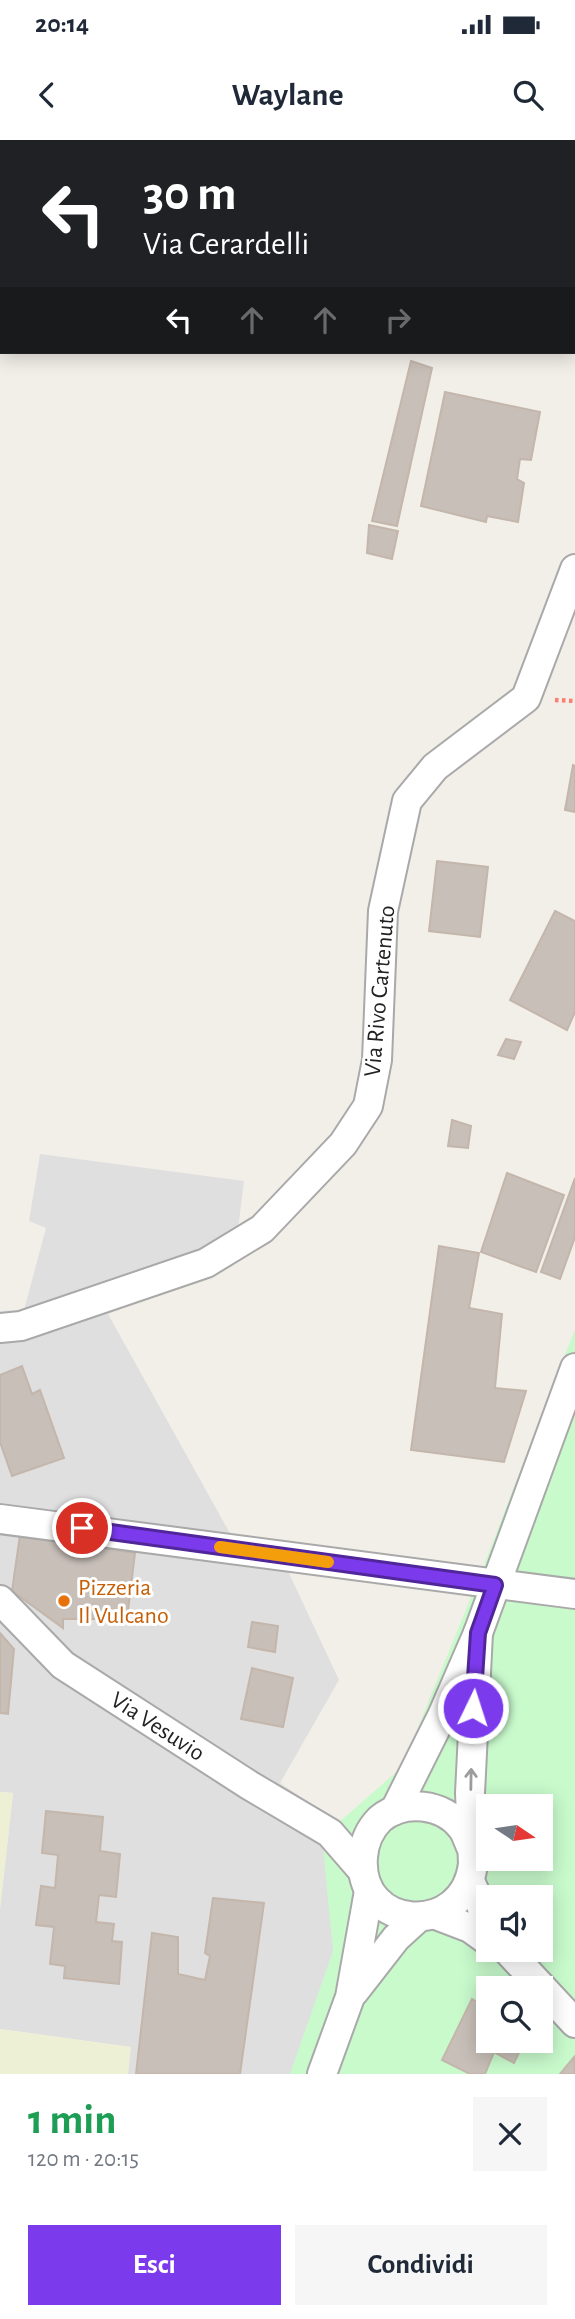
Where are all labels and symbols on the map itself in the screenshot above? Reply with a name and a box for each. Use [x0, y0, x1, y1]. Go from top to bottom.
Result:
street label: Via Rivo Cartenuto [361, 904, 399, 1078]
pin [52, 1498, 112, 1558]
place label: Pizzeria Il Vulcano [78, 1576, 169, 1628]
marker: Pizzeria Il Vulcano [56, 1593, 72, 1609]
position arrow [436, 1671, 510, 1745]
street label: Via Vesuvio [106, 1688, 209, 1766]
one-way arrow [464, 1768, 477, 1791]
north arrow [476, 1794, 553, 1871]

